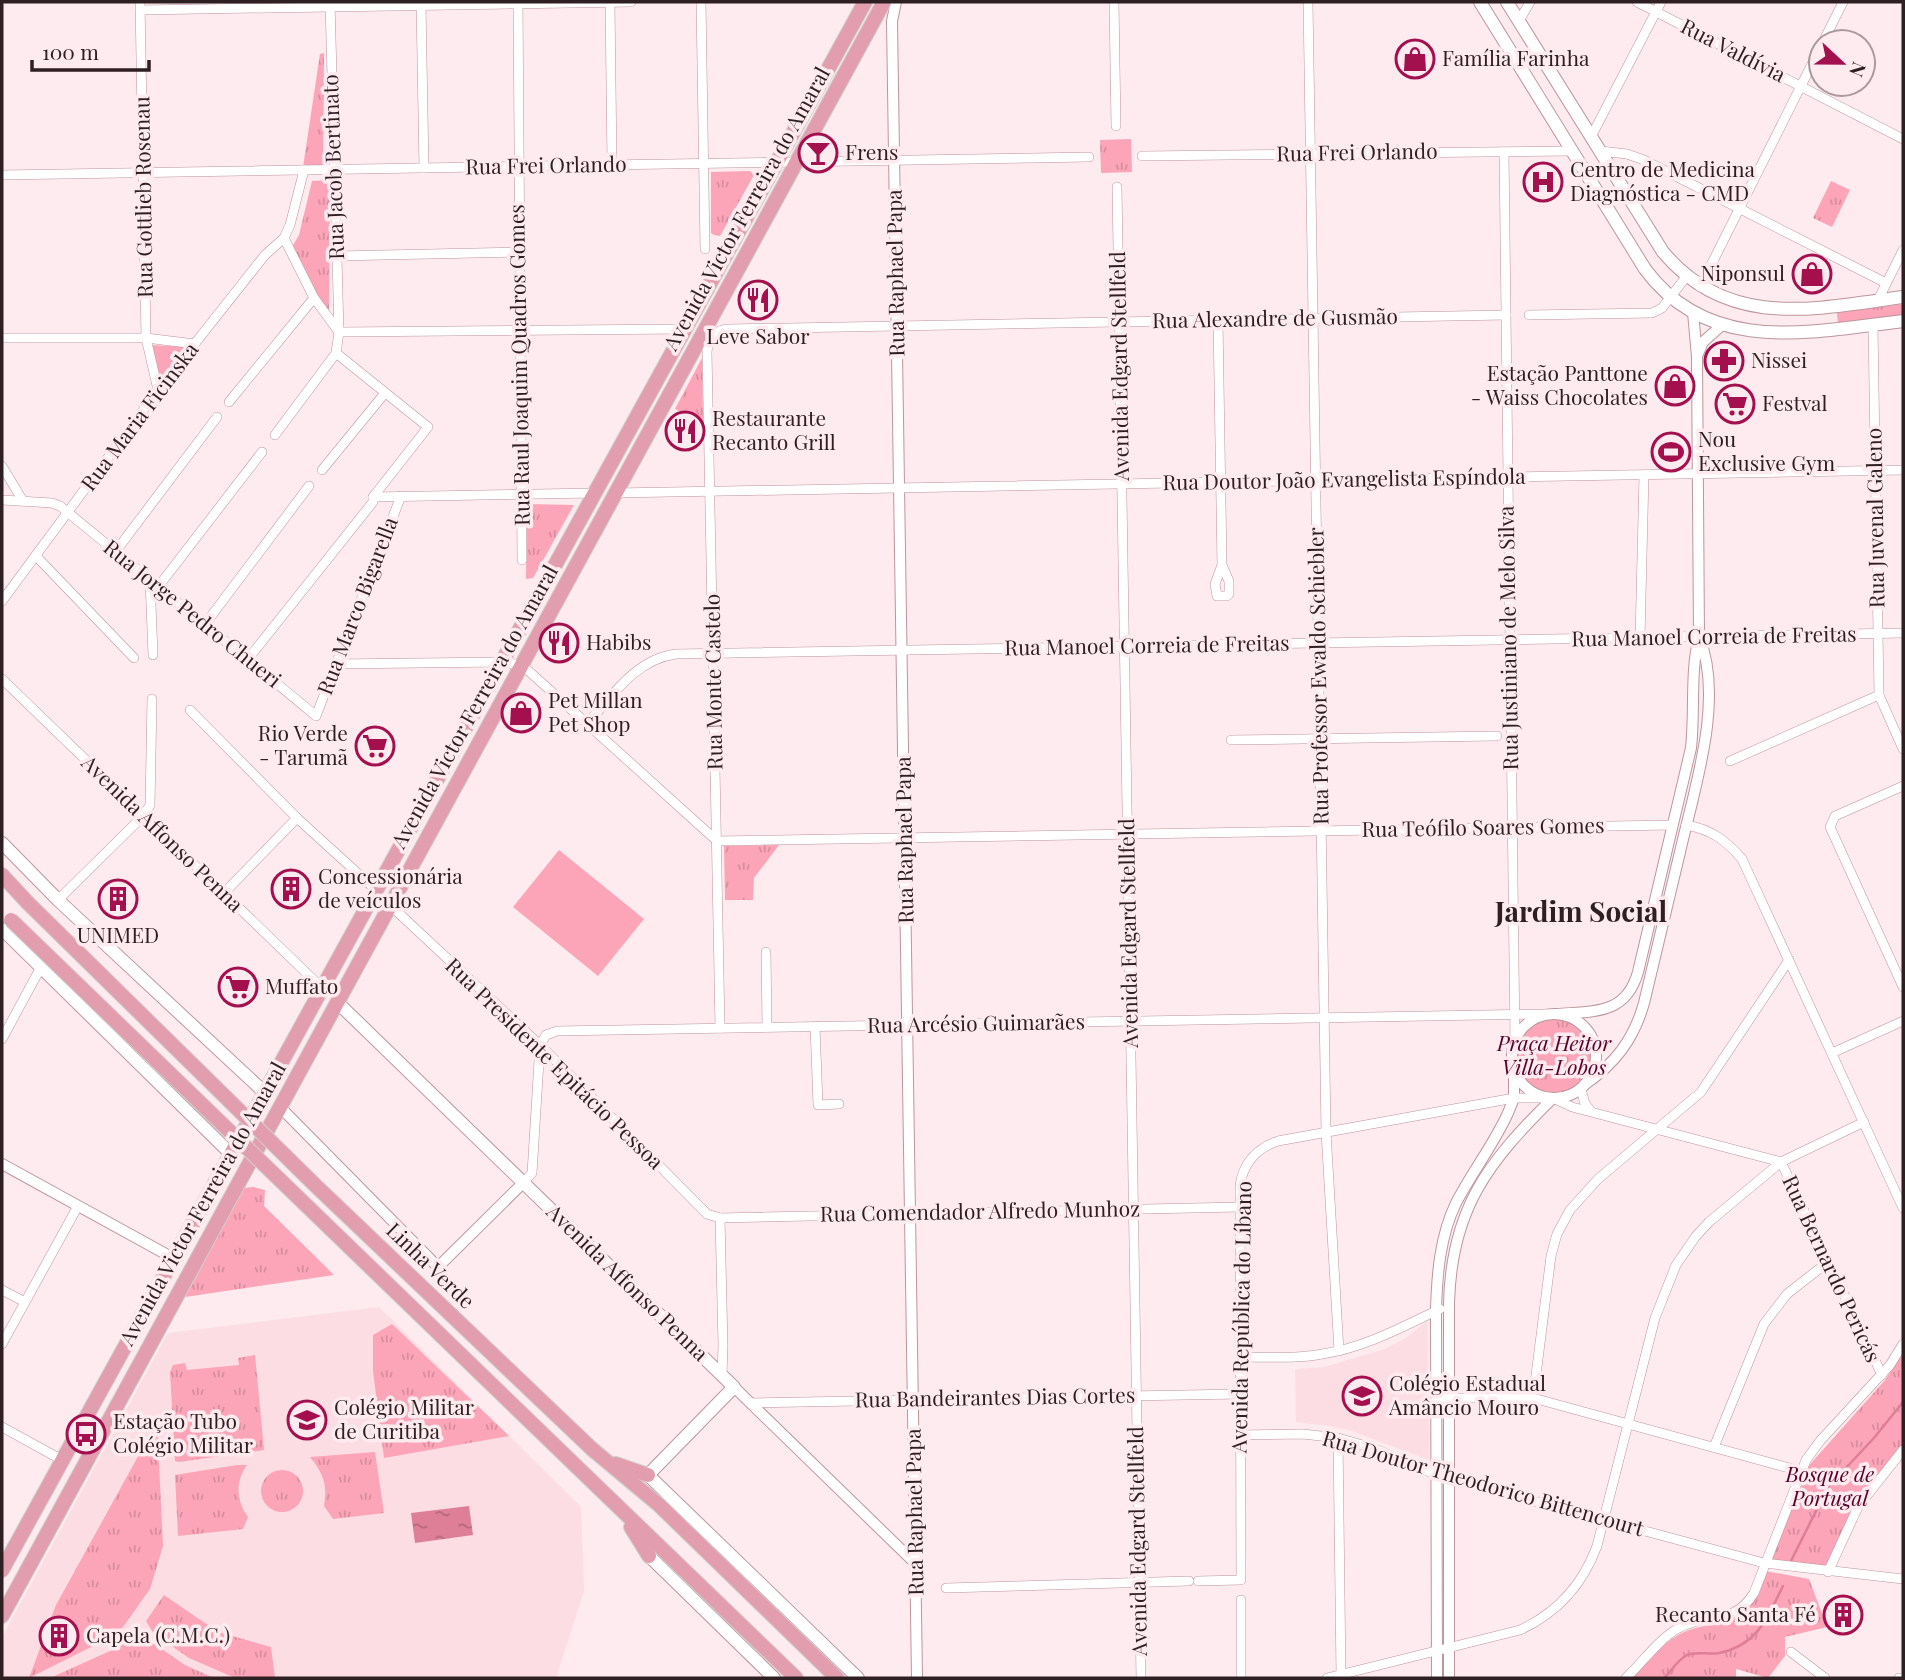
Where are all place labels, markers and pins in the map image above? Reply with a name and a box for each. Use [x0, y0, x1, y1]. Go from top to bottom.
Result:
shop icon: Família Farinha [1394, 38, 1436, 80]
place label: Família Farinha [1442, 43, 1590, 71]
bar icon: Frens [797, 132, 839, 174]
place label: Frens [845, 137, 898, 165]
place label: Centro de Medicina Diagnóstica - CMD [1570, 154, 1756, 206]
hospital icon: Centro de Medicina Diagnóstica - CMD [1522, 161, 1564, 203]
shop icon: Niponsul [1791, 253, 1833, 295]
place label: Niponsul [1700, 258, 1785, 286]
restaurant icon: Leve Sabor [737, 279, 779, 321]
place label: Leve Sabor [706, 321, 810, 349]
pharmacy icon: Nissei [1703, 340, 1745, 382]
place label: Nissei [1751, 345, 1807, 373]
place label: Estação Panttone - Waiss Chocolates [1471, 358, 1648, 410]
shop icon: Estação Panttone - Waiss Chocolates [1654, 365, 1696, 407]
supermarket icon: Festval [1714, 383, 1756, 425]
place label: Festval [1762, 388, 1828, 416]
place label: Restaurante Recanto Grill [712, 403, 836, 455]
restaurant icon: Restaurante Recanto Grill [664, 410, 706, 452]
place label: Nou Exclusive Gym [1698, 424, 1835, 476]
sports icon: Nou Exclusive Gym [1650, 431, 1692, 473]
restaurant icon: Habibs [538, 622, 580, 664]
place label: Habibs [586, 627, 651, 655]
place label: Pet Millan Pet Shop [548, 685, 643, 737]
shop icon: Pet Millan Pet Shop [500, 692, 542, 734]
place label: Rio Verde - Tarumã [258, 718, 349, 770]
supermarket icon: Rio Verde - Tarumã [354, 725, 396, 767]
place label: Concessionária de veículos [318, 861, 463, 913]
building icon: Concessionária de veículos [270, 868, 312, 910]
building icon: UNIMED [97, 878, 139, 920]
place label: UNIMED [77, 920, 159, 948]
supermarket icon: Muffato [217, 966, 259, 1008]
place label: Muffato [265, 971, 338, 999]
place label: Colégio Estadual Amâncio Mouro [1388, 1368, 1546, 1420]
school or university icon: Colégio Estadual Amâncio Mouro [1341, 1375, 1383, 1417]
place label: Colégio Militar de Curitiba [334, 1392, 475, 1444]
school or university icon: Colégio Militar de Curitiba [286, 1399, 328, 1441]
place label: Estação Tubo Colégio Militar [113, 1406, 254, 1458]
bus stop icon: Estação Tubo Colégio Militar [65, 1413, 107, 1455]
building icon: Recanto Santa Fé [1822, 1594, 1864, 1636]
place label: Recanto Santa Fé [1655, 1599, 1816, 1627]
building icon: Capela (C.M.C.) [38, 1615, 80, 1657]
place label: Capela (C.M.C.) [86, 1620, 230, 1648]

